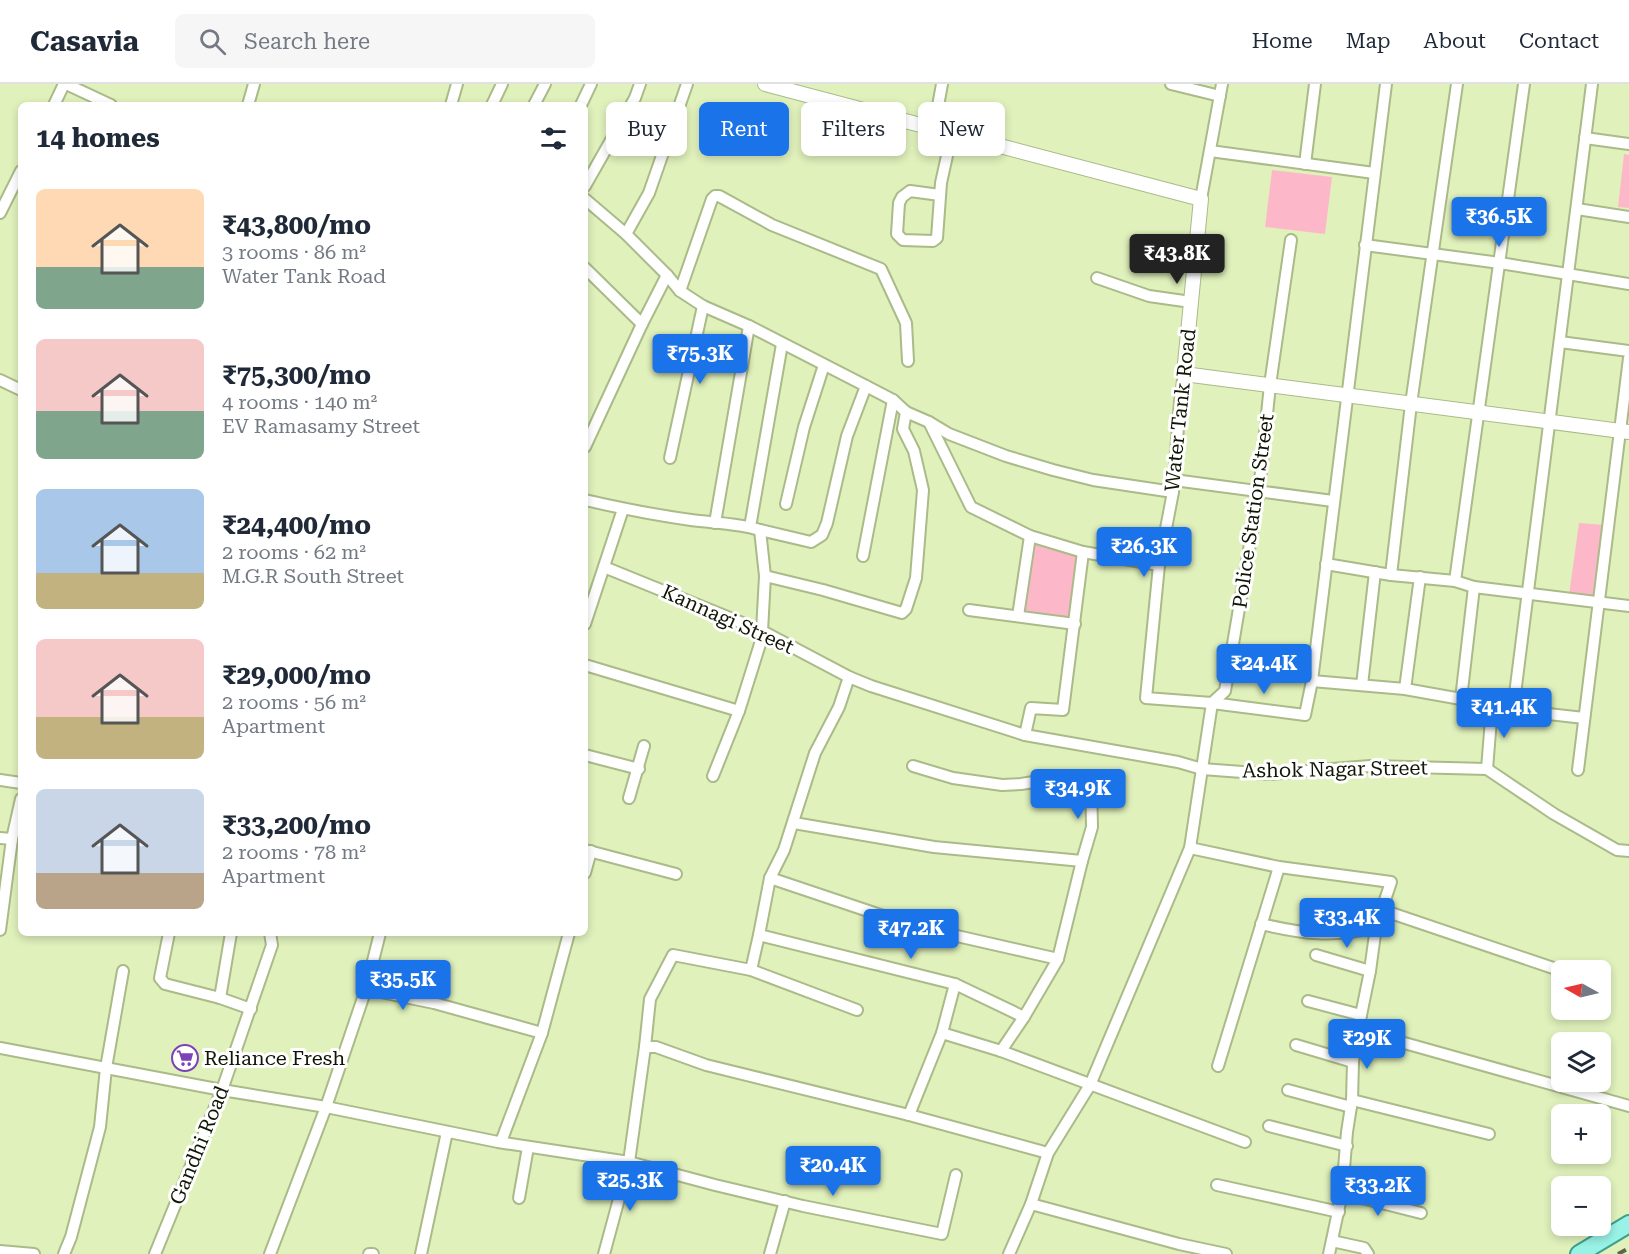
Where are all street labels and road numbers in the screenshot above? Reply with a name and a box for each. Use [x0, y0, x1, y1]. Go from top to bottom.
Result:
street label: Water Tank Road [1159, 327, 1201, 493]
street label: Police Station Street [1227, 412, 1279, 610]
street label: Kannagi Street [658, 579, 798, 659]
street label: Ashok Nagar Street [1242, 755, 1429, 783]
street label: Gandhi Road [164, 1082, 234, 1208]

